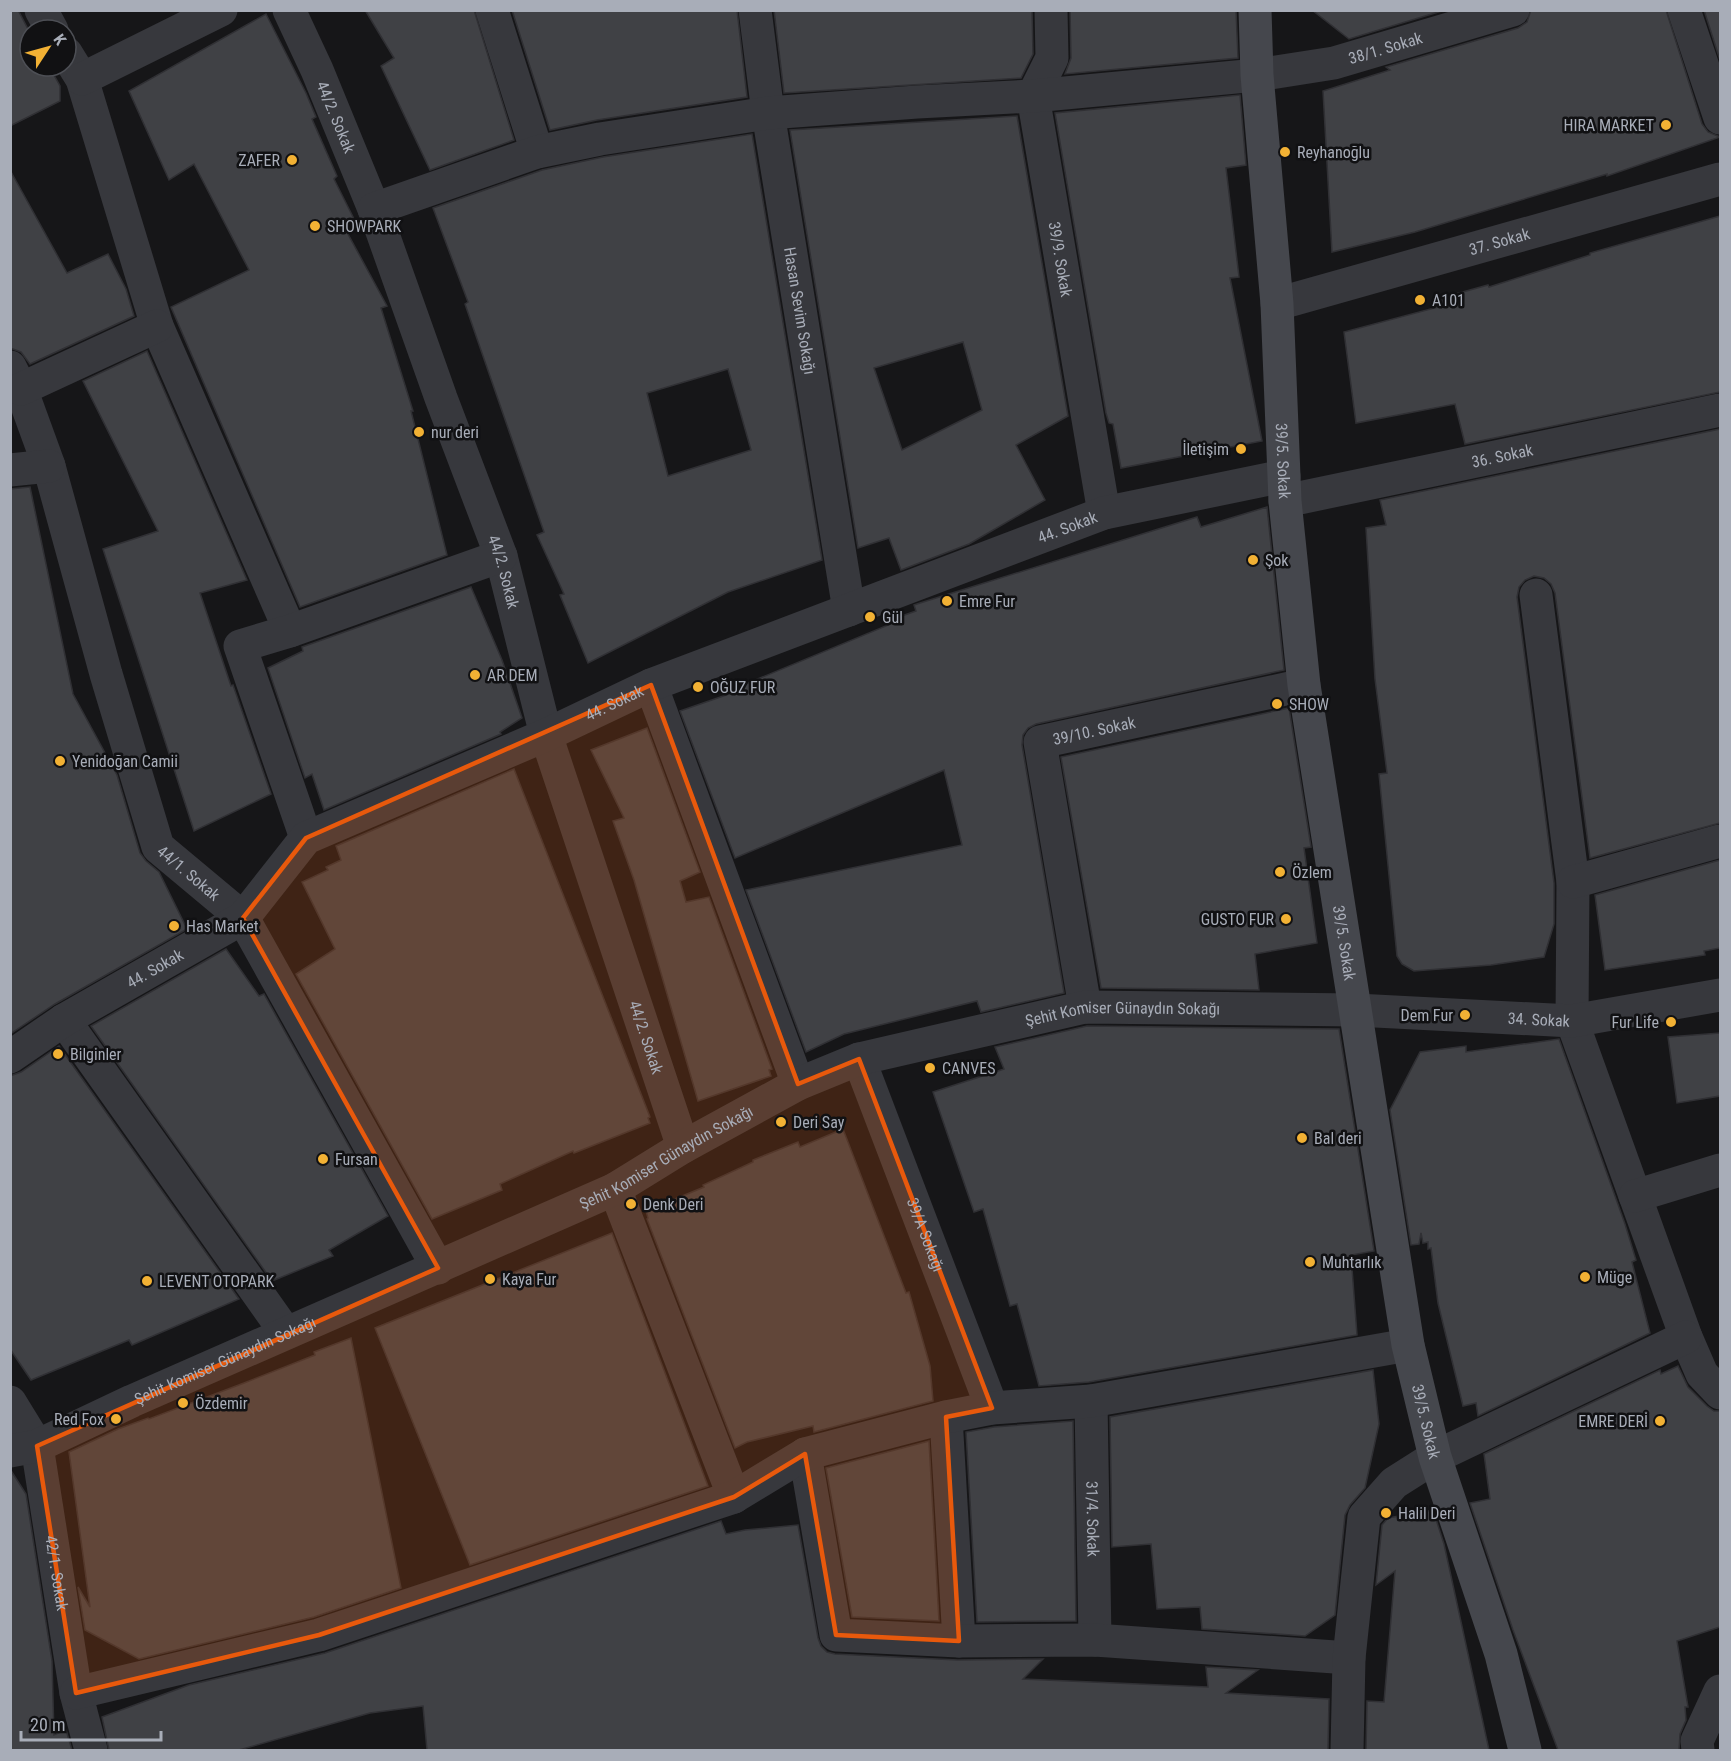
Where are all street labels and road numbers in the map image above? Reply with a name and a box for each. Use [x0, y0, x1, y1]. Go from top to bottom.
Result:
street label: 38/1. Sokak [1346, 28, 1425, 68]
street label: 44/2. Sokak [313, 78, 359, 157]
street label: 39/9. Sokak [1045, 220, 1076, 299]
street label: 37. Sokak [1467, 224, 1533, 259]
street label: Hasan Sevim Sokağı [780, 246, 819, 376]
street label: 39/5. Sokak [1272, 423, 1294, 500]
street label: 36. Sokak [1470, 440, 1536, 472]
street label: 44. Sokak [1035, 507, 1101, 547]
street label: 44/2. Sokak [484, 532, 523, 612]
street label: 44. Sokak [582, 681, 647, 725]
street label: 39/10. Sokak [1051, 713, 1138, 749]
street label: 44/1. Sokak [153, 841, 224, 905]
street label: 39/5. Sokak [1329, 904, 1360, 983]
street label: 44. Sokak [123, 945, 187, 992]
street label: 44/2. Sokak [625, 998, 667, 1077]
street label: Şehit Komiser Günaydın Sokağı [1023, 998, 1220, 1030]
street label: 34. Sokak [1507, 1009, 1571, 1031]
street label: Şehit Komiser Günaydın Sokağı [576, 1102, 756, 1214]
street label: 39/A Sokağı [903, 1195, 948, 1274]
street label: Şehit Komiser Günaydın Sokağı [131, 1313, 319, 1409]
street label: 39/5. Sokak [1408, 1383, 1444, 1462]
street label: 31/4. Sokak [1082, 1481, 1103, 1558]
street label: 42/1. Sokak [41, 1534, 72, 1613]

